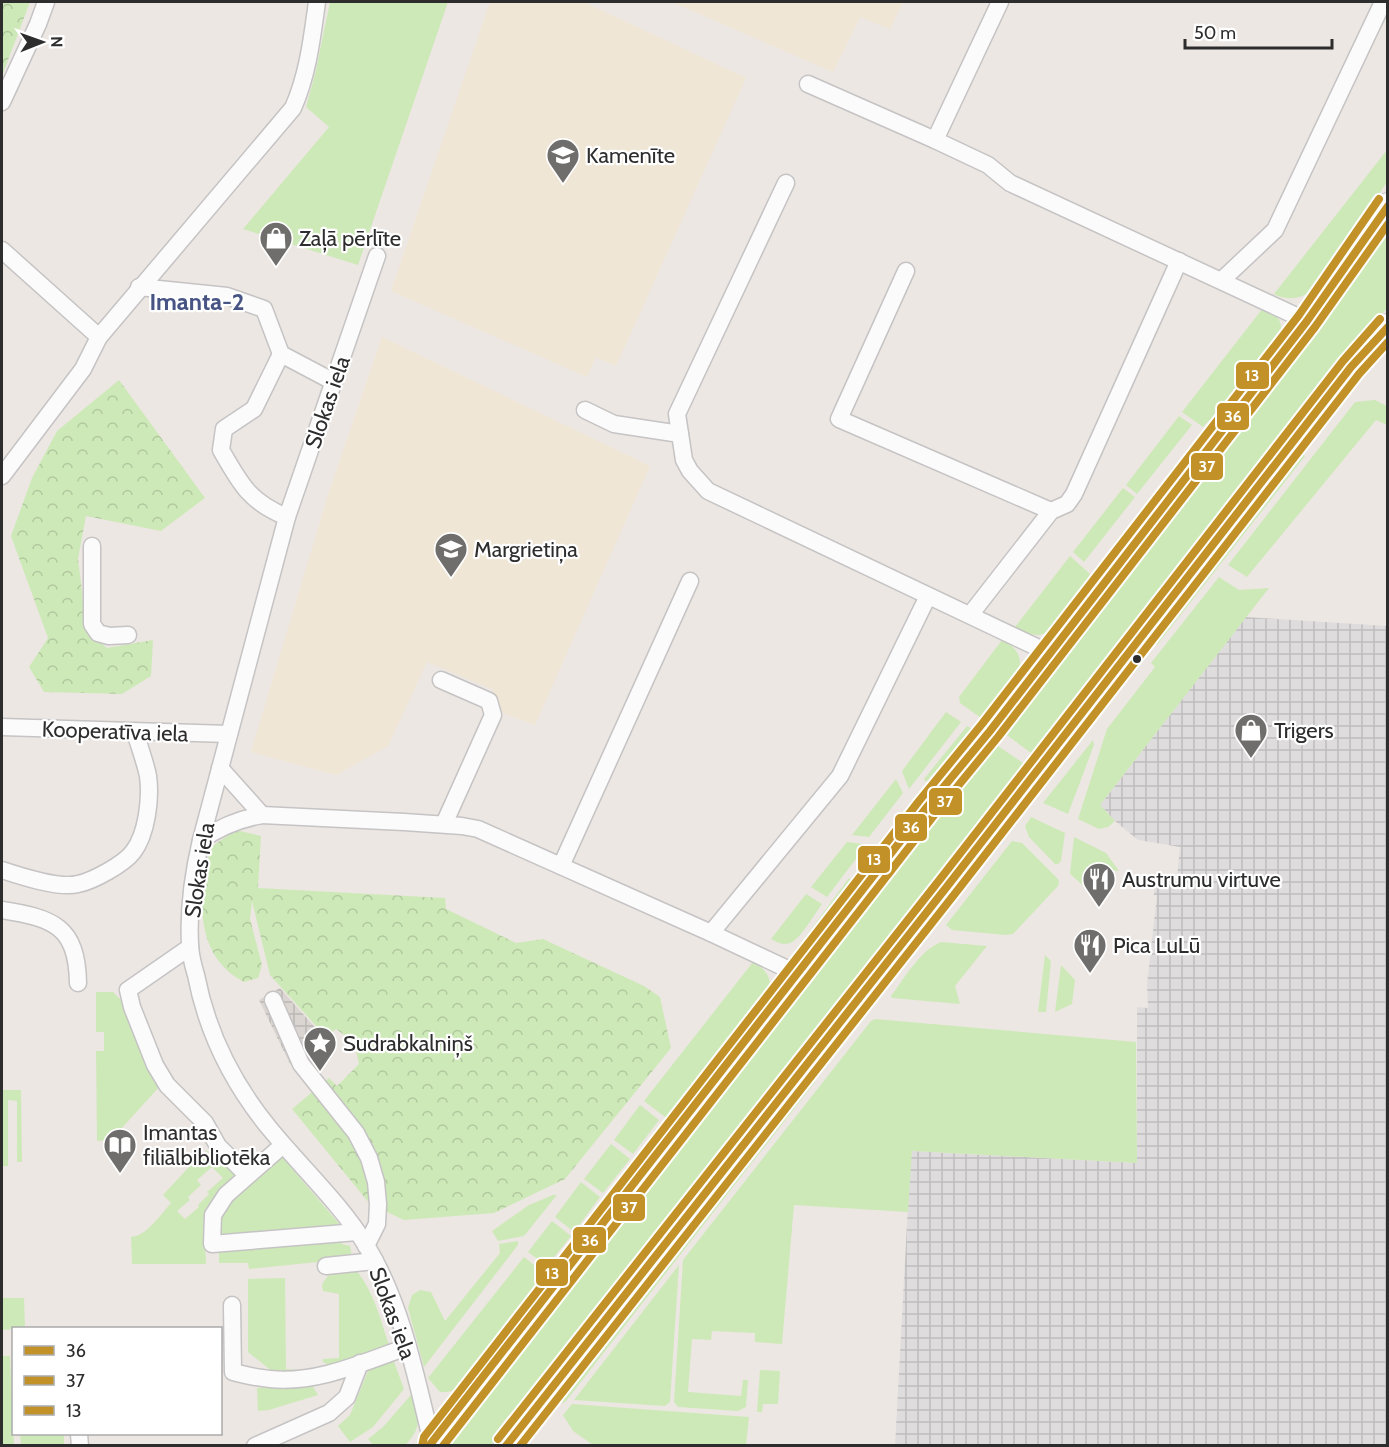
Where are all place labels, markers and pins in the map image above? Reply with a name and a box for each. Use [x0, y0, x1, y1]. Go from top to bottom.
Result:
school or university icon: Kamenīte [545, 137, 581, 184]
place label: Kamenīte [586, 142, 675, 169]
shop icon: Zaļā pērlīte [258, 220, 294, 267]
place label: Zaļā pērlīte [299, 225, 401, 253]
school or university icon: Margrietiņa [433, 531, 469, 578]
place label: Margrietiņa [474, 536, 578, 564]
unlabelled marker [1131, 653, 1143, 665]
shop icon: Trigers [1233, 712, 1269, 759]
place label: Trigers [1274, 717, 1334, 744]
restaurant icon: Austrumu virtuve [1081, 861, 1117, 908]
place label: Austrumu virtuve [1122, 866, 1281, 893]
restaurant icon: Pica LuLū [1072, 927, 1108, 974]
place label: Pica LuLū [1113, 932, 1200, 959]
place icon: Sudrabkalniņš [302, 1025, 338, 1072]
place label: Sudrabkalniņš [343, 1030, 473, 1058]
place label: Imantas filiālbibliotēka [143, 1119, 271, 1171]
library icon: Imantas filiālbibliotēka [102, 1127, 138, 1174]

